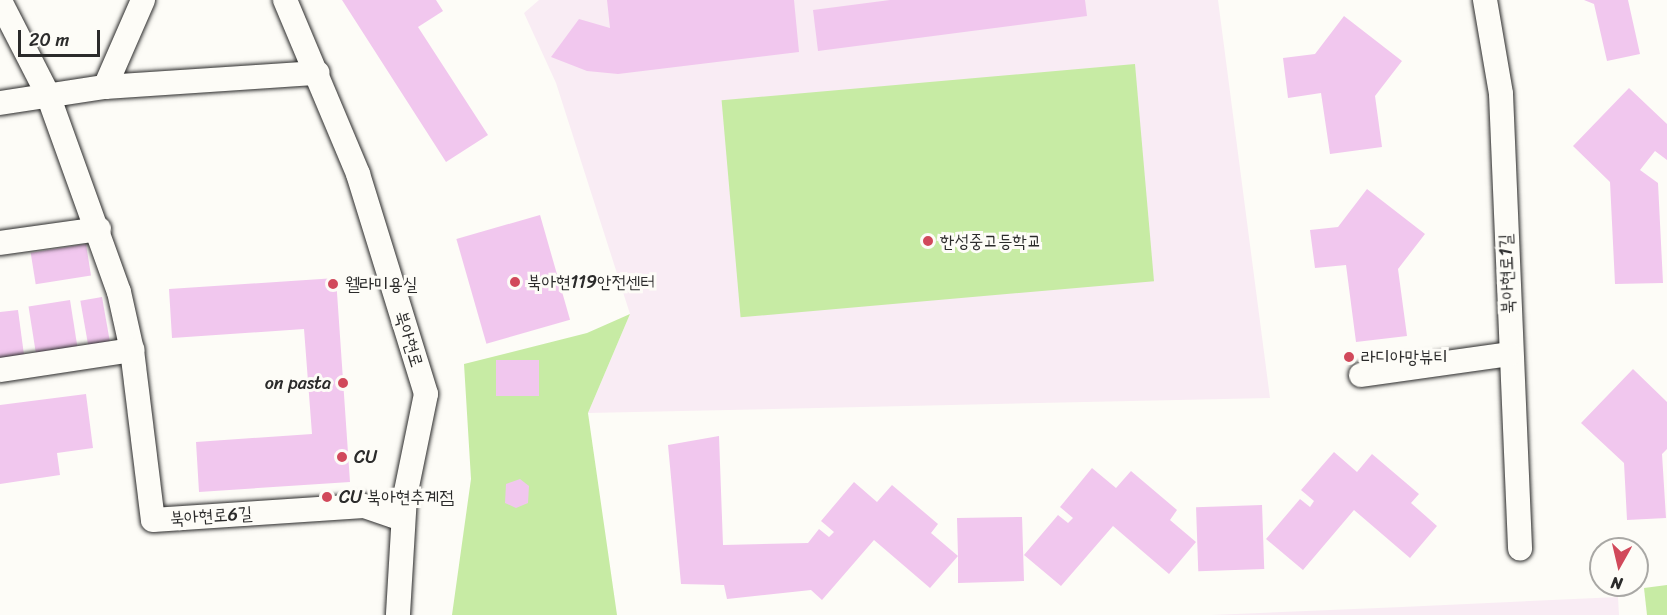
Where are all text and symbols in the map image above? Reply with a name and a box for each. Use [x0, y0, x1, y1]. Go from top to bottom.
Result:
scale bar [21, 18, 104, 56]
text: 20 m [29, 24, 69, 56]
place label: 한성중고등학교 [940, 230, 1041, 252]
marker: 한성중고등학교 [921, 234, 935, 248]
street label: 북아현로1길 [1495, 234, 1519, 314]
place label: 북아현119안전센터 [527, 271, 655, 293]
place label: 웰라미용실 [345, 273, 417, 295]
marker: 북아현119안전센터 [508, 275, 522, 289]
marker: 웰라미용실 [326, 277, 340, 291]
street label: 북아현로 [390, 308, 428, 370]
place label: 라디아망뷰티 [1361, 346, 1448, 368]
marker: 라디아망뷰티 [1342, 350, 1356, 364]
place label: on pasta [264, 372, 331, 394]
marker: on pasta [336, 376, 350, 390]
place label: CU [354, 446, 377, 468]
marker: CU [335, 450, 349, 464]
place label: CU 북아현추계점 [339, 486, 454, 508]
marker: CU 북아현추계점 [320, 490, 334, 504]
street label: 북아현로6길 [169, 502, 253, 530]
north arrow [1589, 537, 1649, 597]
text: N [1609, 568, 1624, 598]

